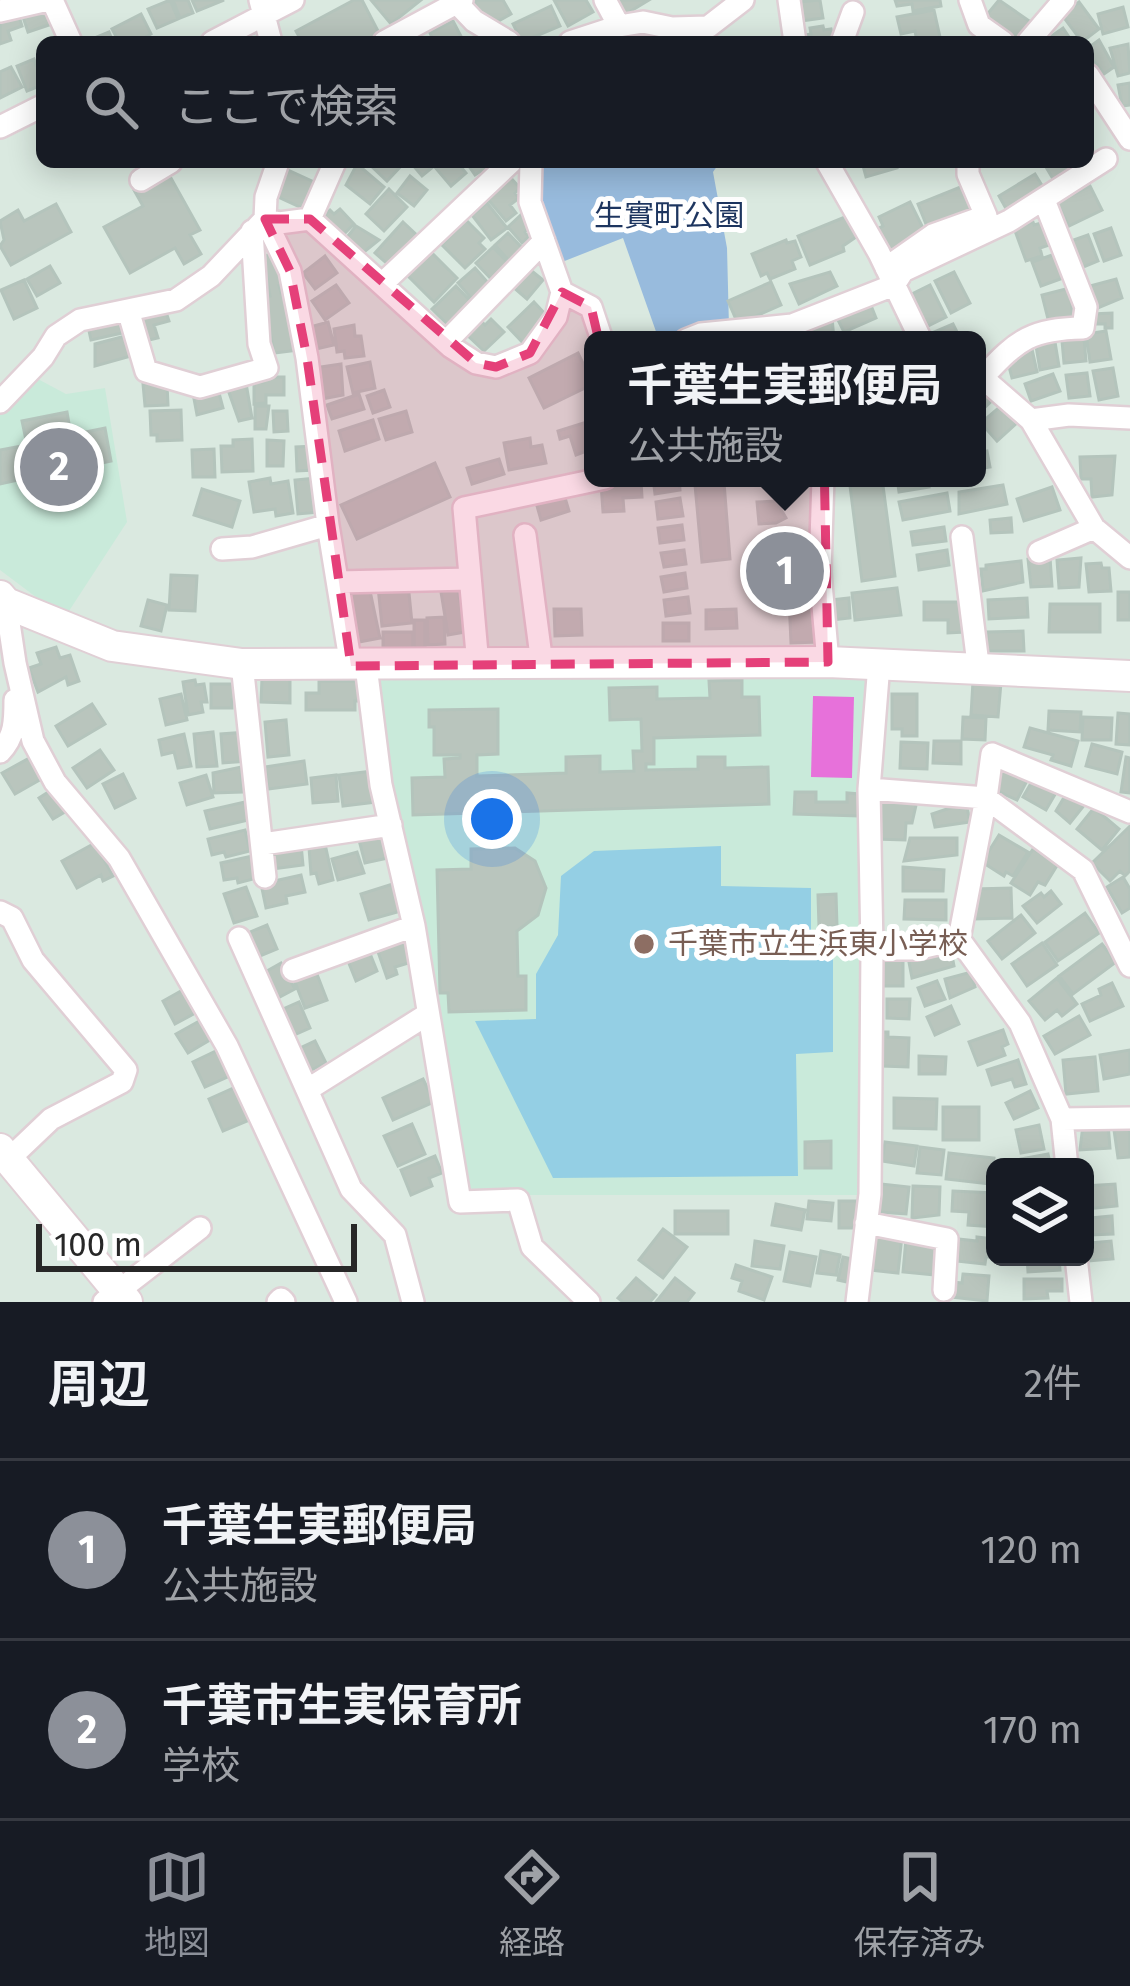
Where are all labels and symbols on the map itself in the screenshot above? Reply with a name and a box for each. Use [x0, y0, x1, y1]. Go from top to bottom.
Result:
park label: 生實町公園 [594, 198, 744, 234]
pin: 2 [20, 422, 98, 512]
pin: 1 [746, 526, 824, 616]
your location [462, 789, 522, 849]
place label: 千葉市立生浜東小学校 [668, 926, 968, 962]
marker: 千葉市立生浜東小学校 [631, 931, 657, 957]
scale bar [36, 1218, 357, 1271]

